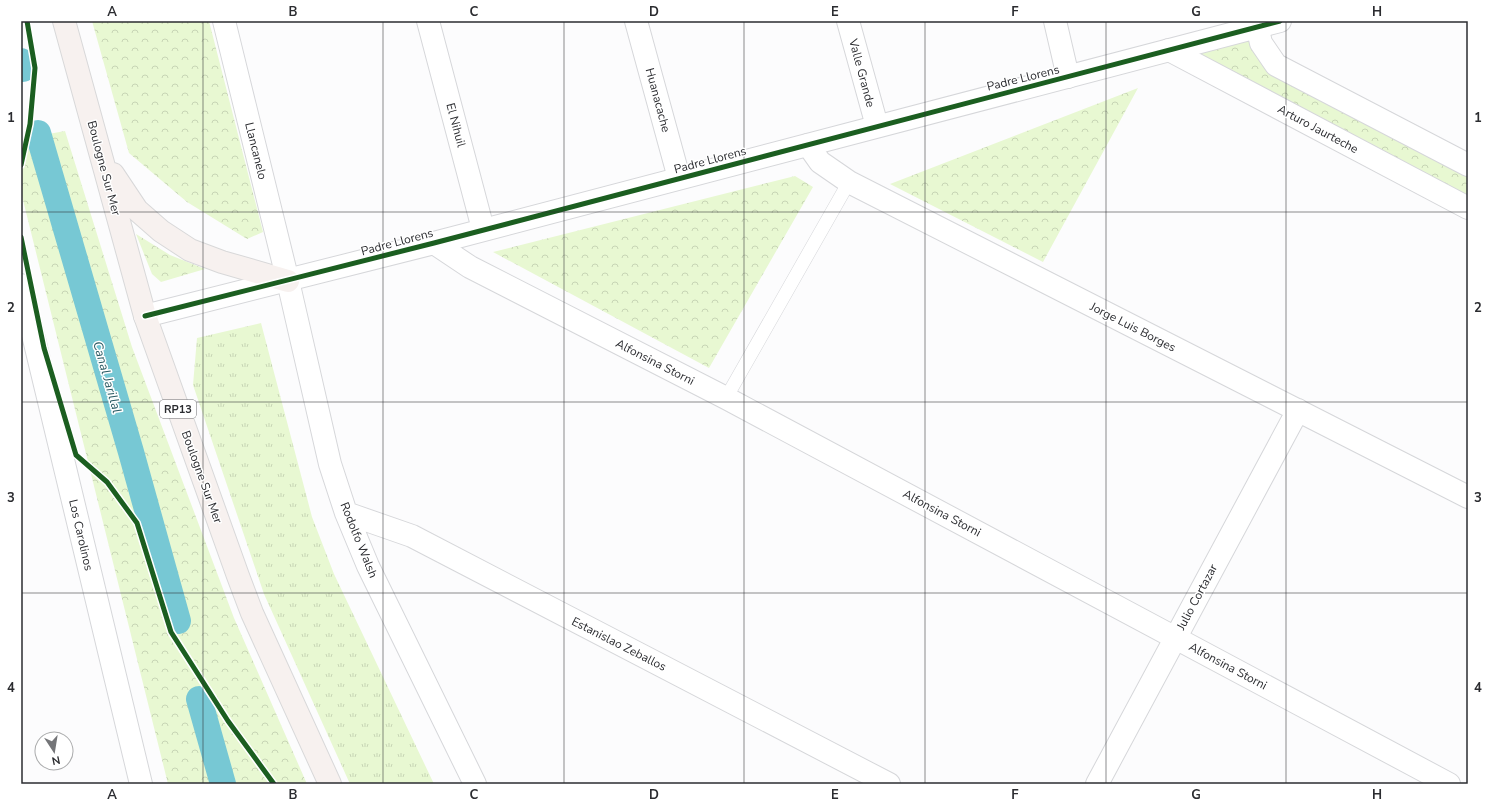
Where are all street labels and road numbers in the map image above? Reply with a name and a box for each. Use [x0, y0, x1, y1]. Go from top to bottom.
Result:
street label: Valle Grande [845, 36, 879, 109]
street label: Padre Llorens [985, 61, 1061, 95]
street label: Huanacache [642, 66, 674, 134]
street label: El Nihuil [442, 101, 470, 149]
street label: Arturo Jaurteche [1275, 101, 1361, 157]
street label: Boulogne Sur Mer [84, 119, 125, 218]
street label: Llancanelo [241, 121, 271, 182]
street label: Padre Llorens [672, 143, 748, 177]
street label: Padre Llorens [359, 225, 435, 259]
street label: Jorge Luis Borges [1086, 298, 1179, 356]
street label: Alfonsina Storni [613, 335, 697, 389]
road number: RP13 [160, 400, 196, 418]
street label: Boulogne Sur Mer [178, 428, 226, 526]
street label: Alfonsina Storni [900, 486, 984, 540]
street label: Los Carolinos [65, 498, 97, 572]
street label: Rodolfo Walsh [337, 500, 381, 580]
street label: Julio Cortazar [1172, 561, 1221, 634]
street label: Estanislao Zeballos [569, 613, 669, 675]
street label: Alfonsina Storni [1186, 639, 1270, 693]

